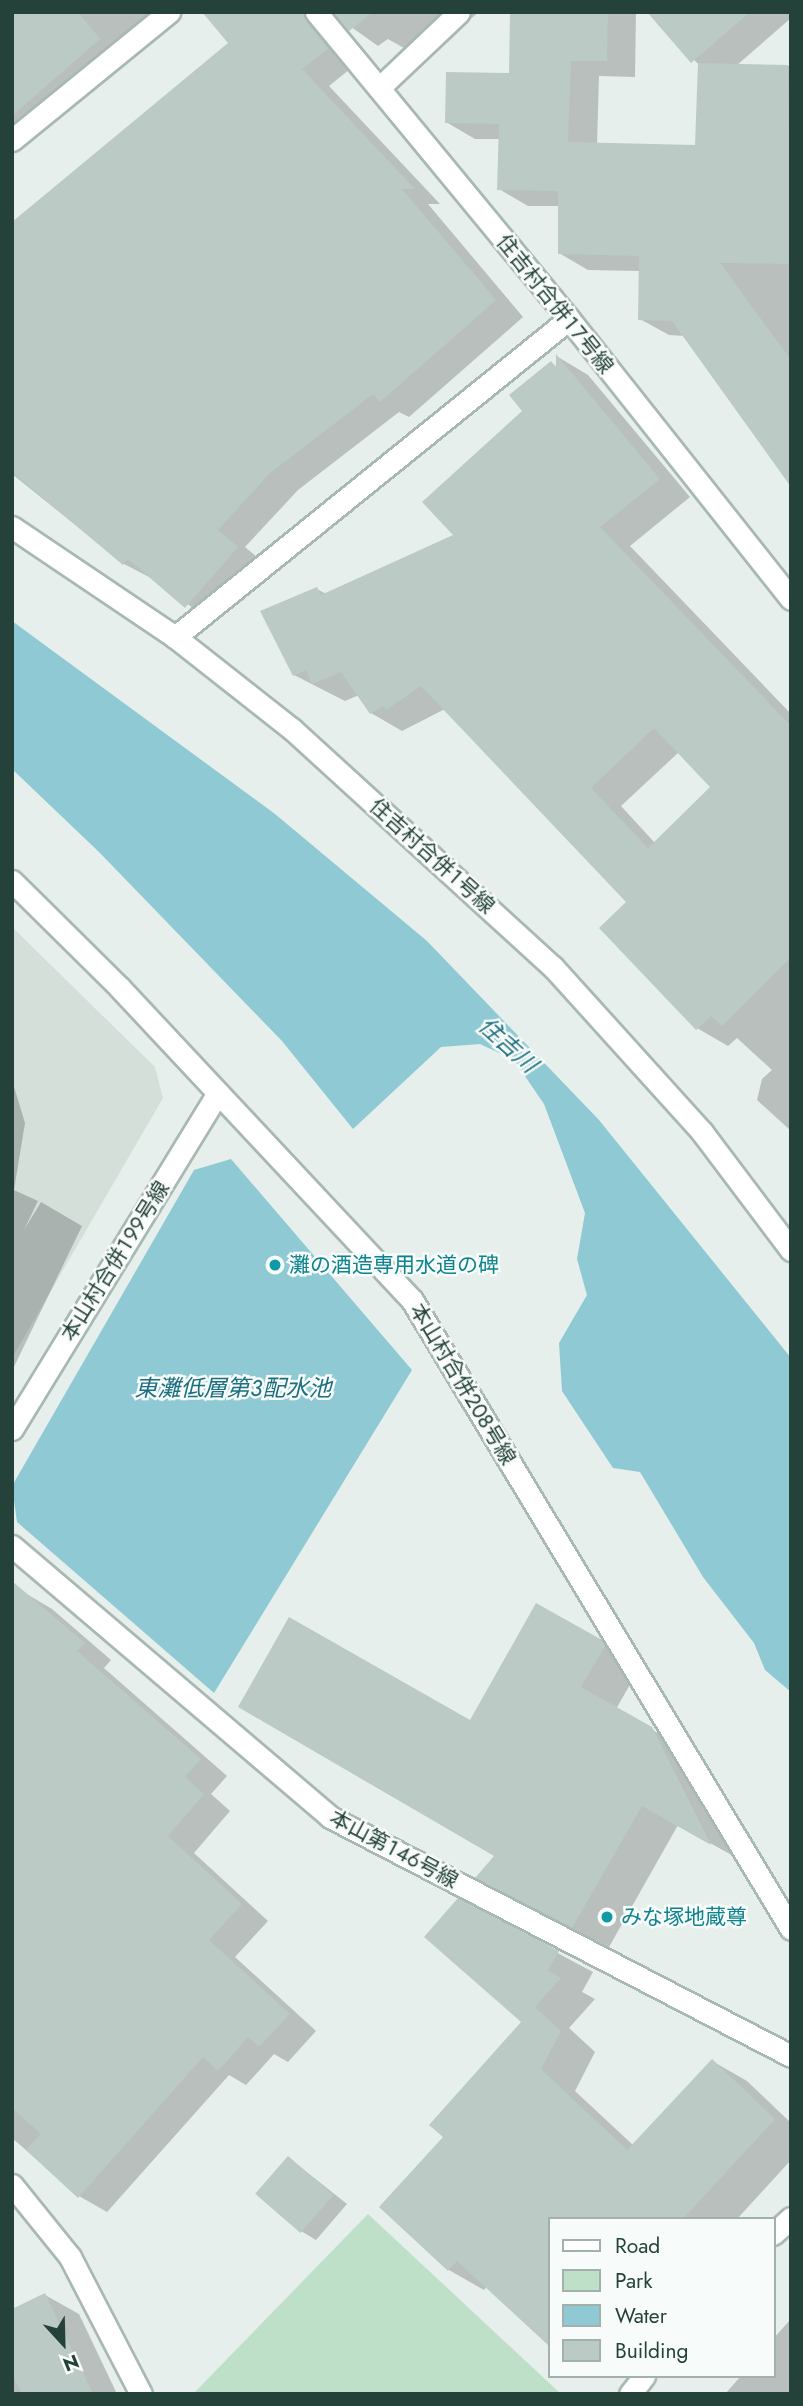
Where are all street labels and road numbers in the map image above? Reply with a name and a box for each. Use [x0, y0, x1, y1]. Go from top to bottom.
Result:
street label: 住吉村合併１７号線 [491, 229, 619, 379]
street label: 住吉村合併１号線 [364, 793, 500, 919]
street label: 本山村合併１９９号線 [56, 1176, 174, 1346]
street label: 本山村合併２０８号線 [405, 1299, 521, 1469]
street label: 本山第１４６号線 [326, 1805, 462, 1893]

